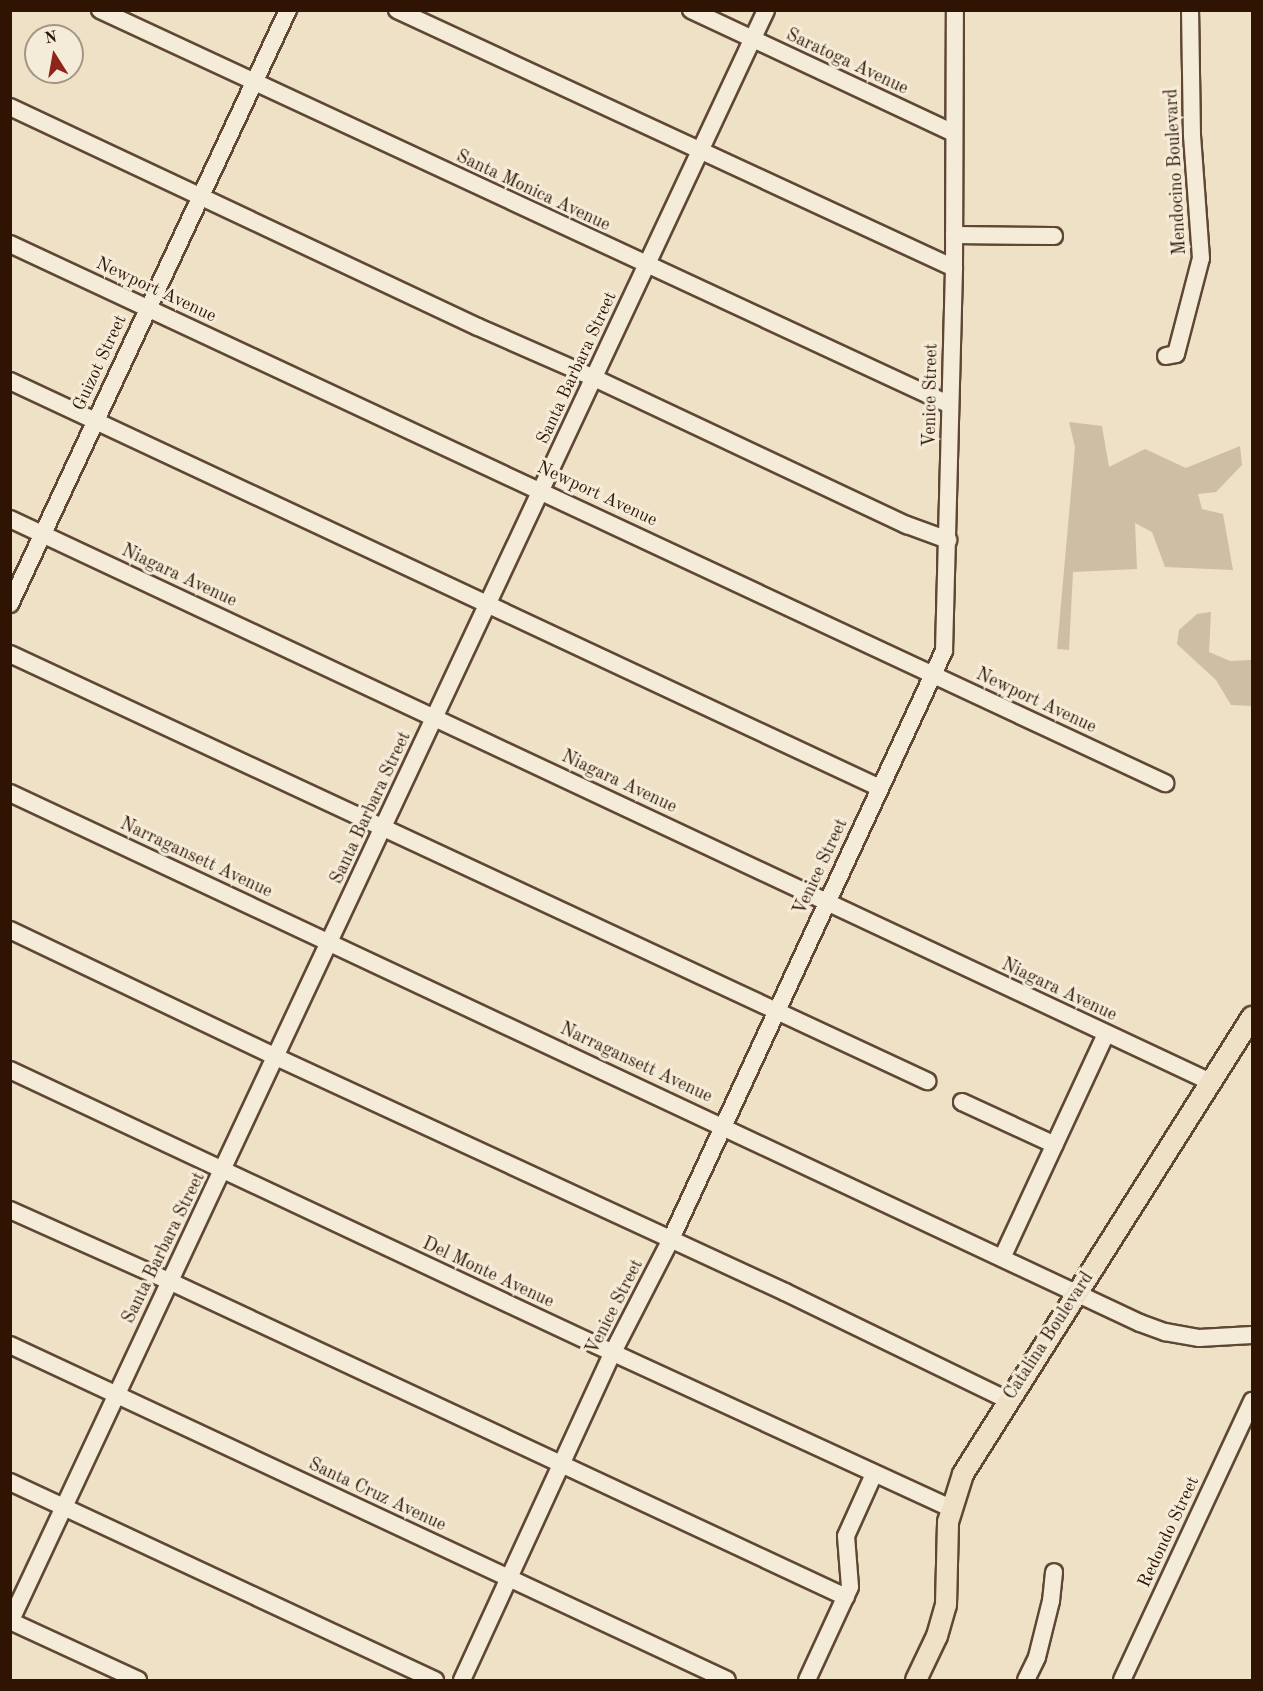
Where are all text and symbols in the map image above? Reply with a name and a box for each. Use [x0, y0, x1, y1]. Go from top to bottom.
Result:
north arrow [24, 24, 84, 84]
street label: Saratoga Avenue [782, 24, 912, 100]
text: N [43, 29, 58, 47]
street label: Mendocino Boulevard [1161, 88, 1191, 256]
street label: Santa Monica Avenue [453, 146, 613, 236]
street label: Newport Avenue [92, 253, 220, 327]
street label: Santa Barbara Street [532, 288, 622, 448]
street label: Guizot Street [68, 312, 132, 414]
street label: Venice Street [919, 343, 943, 447]
street label: Newport Avenue [533, 457, 661, 531]
street label: Niagara Avenue [118, 540, 240, 612]
street label: Newport Avenue [972, 664, 1100, 738]
street label: Santa Barbara Street [326, 728, 416, 888]
street label: Niagara Avenue [558, 746, 680, 818]
street label: Narragansett Avenue [116, 813, 276, 903]
street label: Venice Street [789, 815, 853, 919]
street label: Niagara Avenue [998, 954, 1120, 1026]
street label: Narragansett Avenue [556, 1018, 716, 1108]
street label: Santa Barbara Street [118, 1169, 210, 1327]
street label: Del Monte Avenue [419, 1233, 557, 1313]
street label: Venice Street [582, 1256, 648, 1358]
street label: Catalina Boulevard [1000, 1268, 1098, 1404]
street label: Santa Cruz Avenue [305, 1454, 449, 1536]
street label: Redondo Street [1134, 1473, 1204, 1591]

